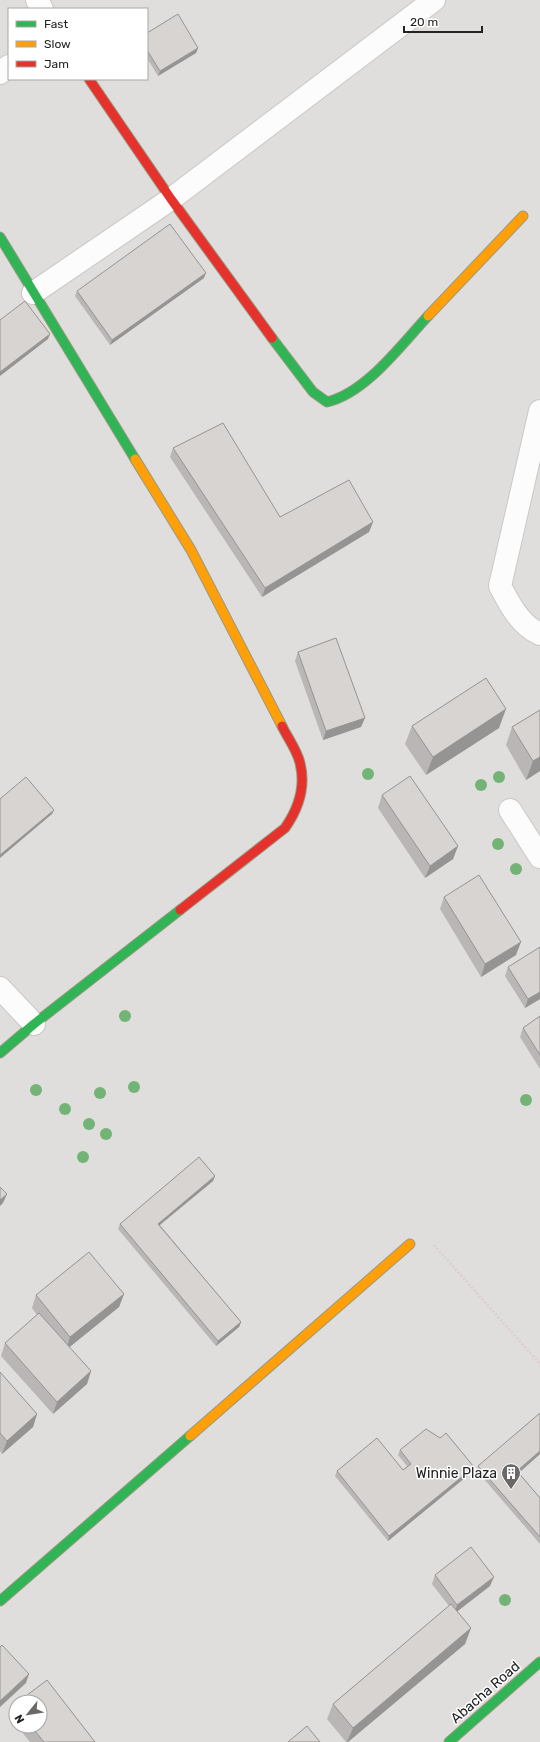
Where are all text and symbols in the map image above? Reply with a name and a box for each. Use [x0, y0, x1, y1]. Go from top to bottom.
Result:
legend [8, 8, 148, 80]
scale bar [404, 8, 482, 34]
text: 20 m [410, 15, 438, 29]
text: Fast [44, 17, 68, 31]
text: Slow [44, 37, 71, 51]
text: Jam [44, 57, 69, 71]
building icon: Winnie Plaza [500, 1462, 522, 1490]
place label: Winnie Plaza [416, 1465, 497, 1482]
street label: Abacha Road [447, 1658, 523, 1727]
north arrow [8, 1694, 48, 1734]
text: N [12, 1712, 27, 1725]

